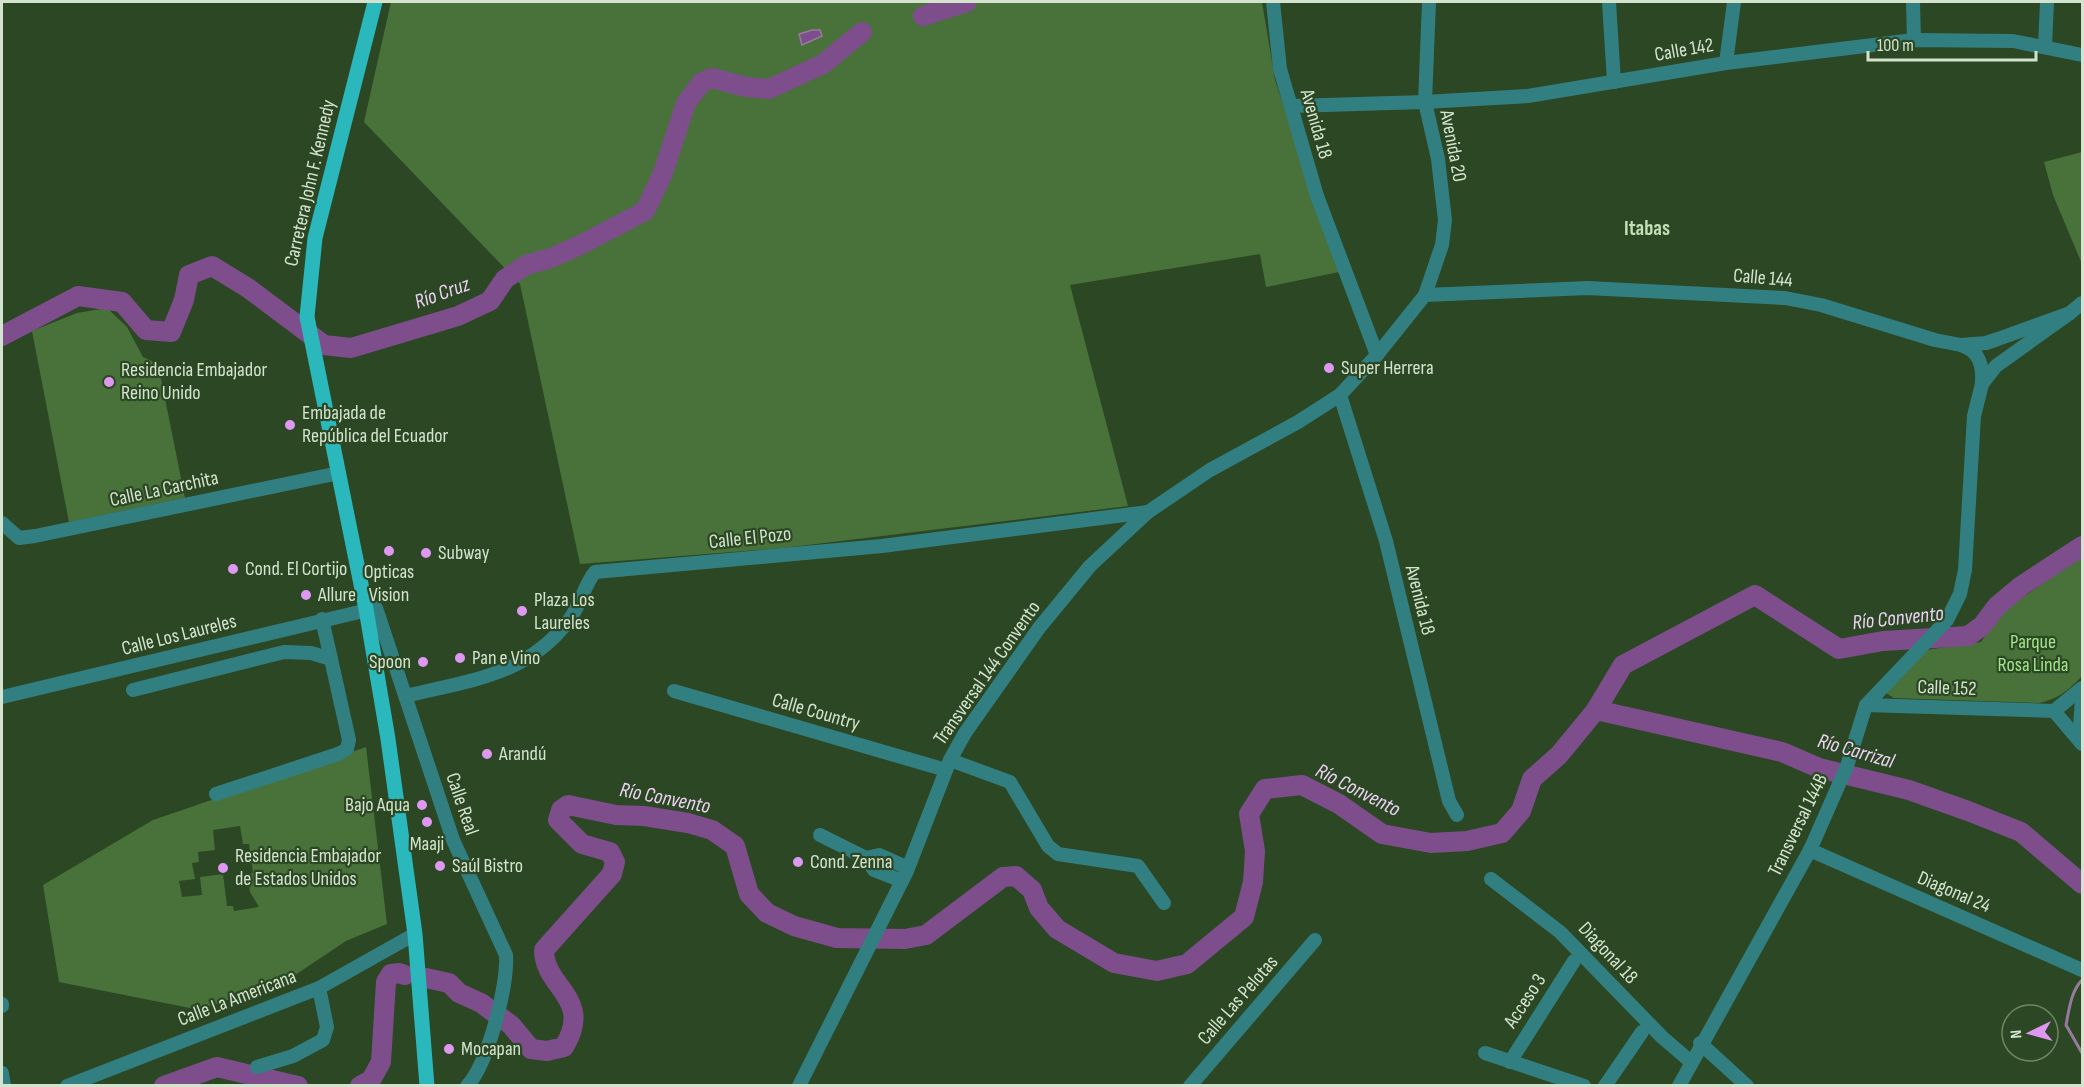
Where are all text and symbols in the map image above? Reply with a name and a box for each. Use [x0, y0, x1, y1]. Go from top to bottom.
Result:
scale bar [1868, 24, 2036, 62]
street label: Calle 142 [1653, 33, 1715, 67]
text: 100 m [1877, 35, 1914, 56]
street label: Avenida 18 [1294, 86, 1337, 162]
street label: Carretera John F. Kennedy [279, 97, 341, 269]
street label: Avenida 20 [1434, 107, 1472, 184]
district label: Itabas [1624, 216, 1670, 241]
street label: Calle 144 [1732, 263, 1794, 293]
water label: Río Cruz [411, 271, 474, 314]
place label: Super Herrera [1341, 356, 1434, 380]
place label: Residencia Embajador Reino Unido [121, 358, 267, 405]
marker: Super Herrera [1322, 361, 1336, 375]
marker: Residencia Embajador Reino Unido [102, 375, 116, 389]
place label: Embajada de República del Ecuador [302, 401, 449, 448]
marker: Embajada de República del Ecuador [283, 418, 297, 432]
street label: Calle La Carchita [107, 466, 221, 512]
street label: Calle El Pozo [708, 522, 792, 554]
place label: Subway [438, 541, 490, 565]
marker: Opticas Vision [382, 544, 396, 558]
marker: Subway [419, 546, 433, 560]
place label: Cond. El Cortijo [245, 557, 347, 581]
place label: Opticas Vision [364, 560, 414, 607]
marker: Cond. El Cortijo [226, 562, 240, 576]
street label: Avenida 18 [1400, 562, 1440, 637]
place label: Allure [317, 583, 356, 607]
marker: Allure [299, 588, 313, 602]
place label: Plaza Los Laureles [534, 588, 595, 635]
street label: Transversal 144 Convento [928, 596, 1046, 750]
water label: Río Convento [1851, 601, 1945, 635]
marker: Plaza Los Laureles [515, 604, 529, 618]
street label: Calle Los Laureles [119, 609, 239, 661]
park label: Parque Rosa Linda [1998, 630, 2069, 677]
place label: Pan e Vino [472, 646, 540, 670]
place label: Spoon [369, 650, 411, 674]
marker: Pan e Vino [453, 651, 467, 665]
marker: Spoon [416, 655, 430, 669]
street label: Calle 152 [1917, 675, 1977, 701]
street label: Calle Country [769, 688, 863, 736]
water label: Río Carrizal [1815, 728, 1898, 774]
place label: Arandú [498, 742, 546, 766]
marker: Arandú [480, 747, 494, 761]
water label: Río Convento [1311, 758, 1405, 822]
street label: Calle Real [440, 770, 484, 838]
street label: Transversal 144B [1763, 770, 1833, 880]
water label: Río Convento [618, 777, 713, 819]
place label: Bajo Aqua [345, 793, 410, 817]
marker: Bajo Aqua [415, 798, 429, 812]
marker: Maaji [420, 815, 434, 829]
place label: Maaji [410, 832, 444, 856]
place label: Residencia Embajador de Estados Unidos [235, 844, 381, 891]
place label: Cond. Zenna [810, 850, 892, 874]
place label: Saúl Bistro [452, 854, 523, 878]
marker: Cond. Zenna [791, 855, 805, 869]
marker: Saúl Bistro [433, 859, 447, 873]
marker: Residencia Embajador de Estados Unidos [216, 861, 230, 875]
street label: Diagonal 24 [1914, 866, 1994, 918]
street label: Diagonal 18 [1573, 917, 1643, 989]
street label: Calle Las Pelotas [1193, 950, 1283, 1050]
street label: Calle La Americana [174, 964, 300, 1032]
street label: Acceso 3 [1498, 969, 1551, 1033]
north arrow [2000, 1003, 2060, 1063]
text: N [2007, 1029, 2026, 1039]
place label: Mocapan [461, 1037, 521, 1061]
marker: Mocapan [442, 1042, 456, 1056]

